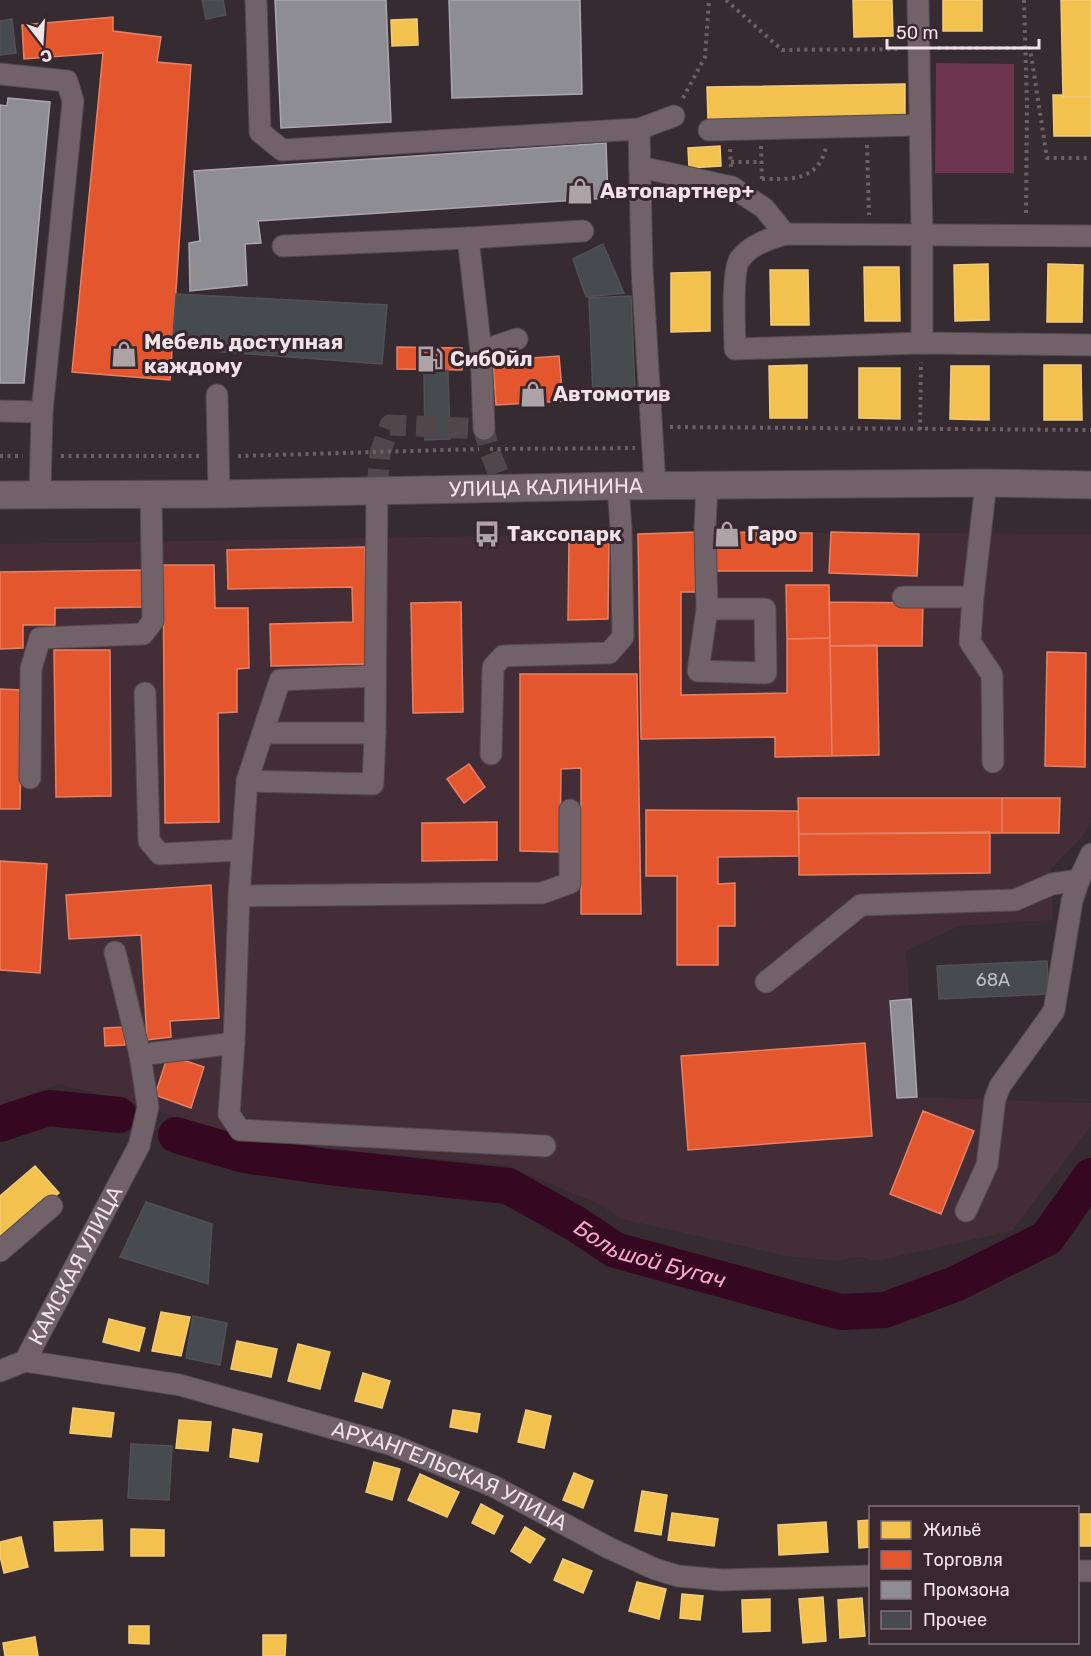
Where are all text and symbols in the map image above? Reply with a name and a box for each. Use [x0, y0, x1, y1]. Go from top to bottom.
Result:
north arrow [12, 12, 72, 72]
scale bar [887, 12, 1038, 50]
text: 50 m [896, 22, 939, 44]
text: С [38, 45, 54, 67]
shop icon: Автопартнер+ [565, 176, 595, 206]
place label: Автопартнер+ [600, 178, 755, 203]
place label: Мебель доступная каждому [144, 329, 343, 378]
shop icon: Мебель доступная каждому [109, 339, 139, 369]
fuel station icon: СибОйл [415, 344, 445, 374]
place label: СибОйл [450, 346, 533, 371]
shop icon: Автомотив [518, 379, 548, 409]
place label: Автомотив [553, 381, 671, 406]
street label: УЛИЦА КАЛИНИНА [448, 473, 643, 501]
bus stop icon: Таксопарк [472, 519, 502, 549]
shop icon: Гаро [712, 519, 742, 549]
place label: Таксопарк [507, 521, 622, 546]
place label: Гаро [747, 521, 797, 546]
house number: 68А [976, 969, 1010, 991]
street label: КАМСКАЯ УЛИЦА [23, 1182, 128, 1349]
water label: Большой Бугач [569, 1214, 729, 1294]
street label: АРХАНГЕЛЬСКАЯ УЛИЦА [329, 1416, 572, 1535]
legend [869, 1506, 1079, 1644]
text: Жильё [923, 1519, 981, 1541]
text: Торговля [923, 1549, 1003, 1571]
text: Промзона [923, 1579, 1010, 1601]
text: Прочее [923, 1609, 987, 1631]

